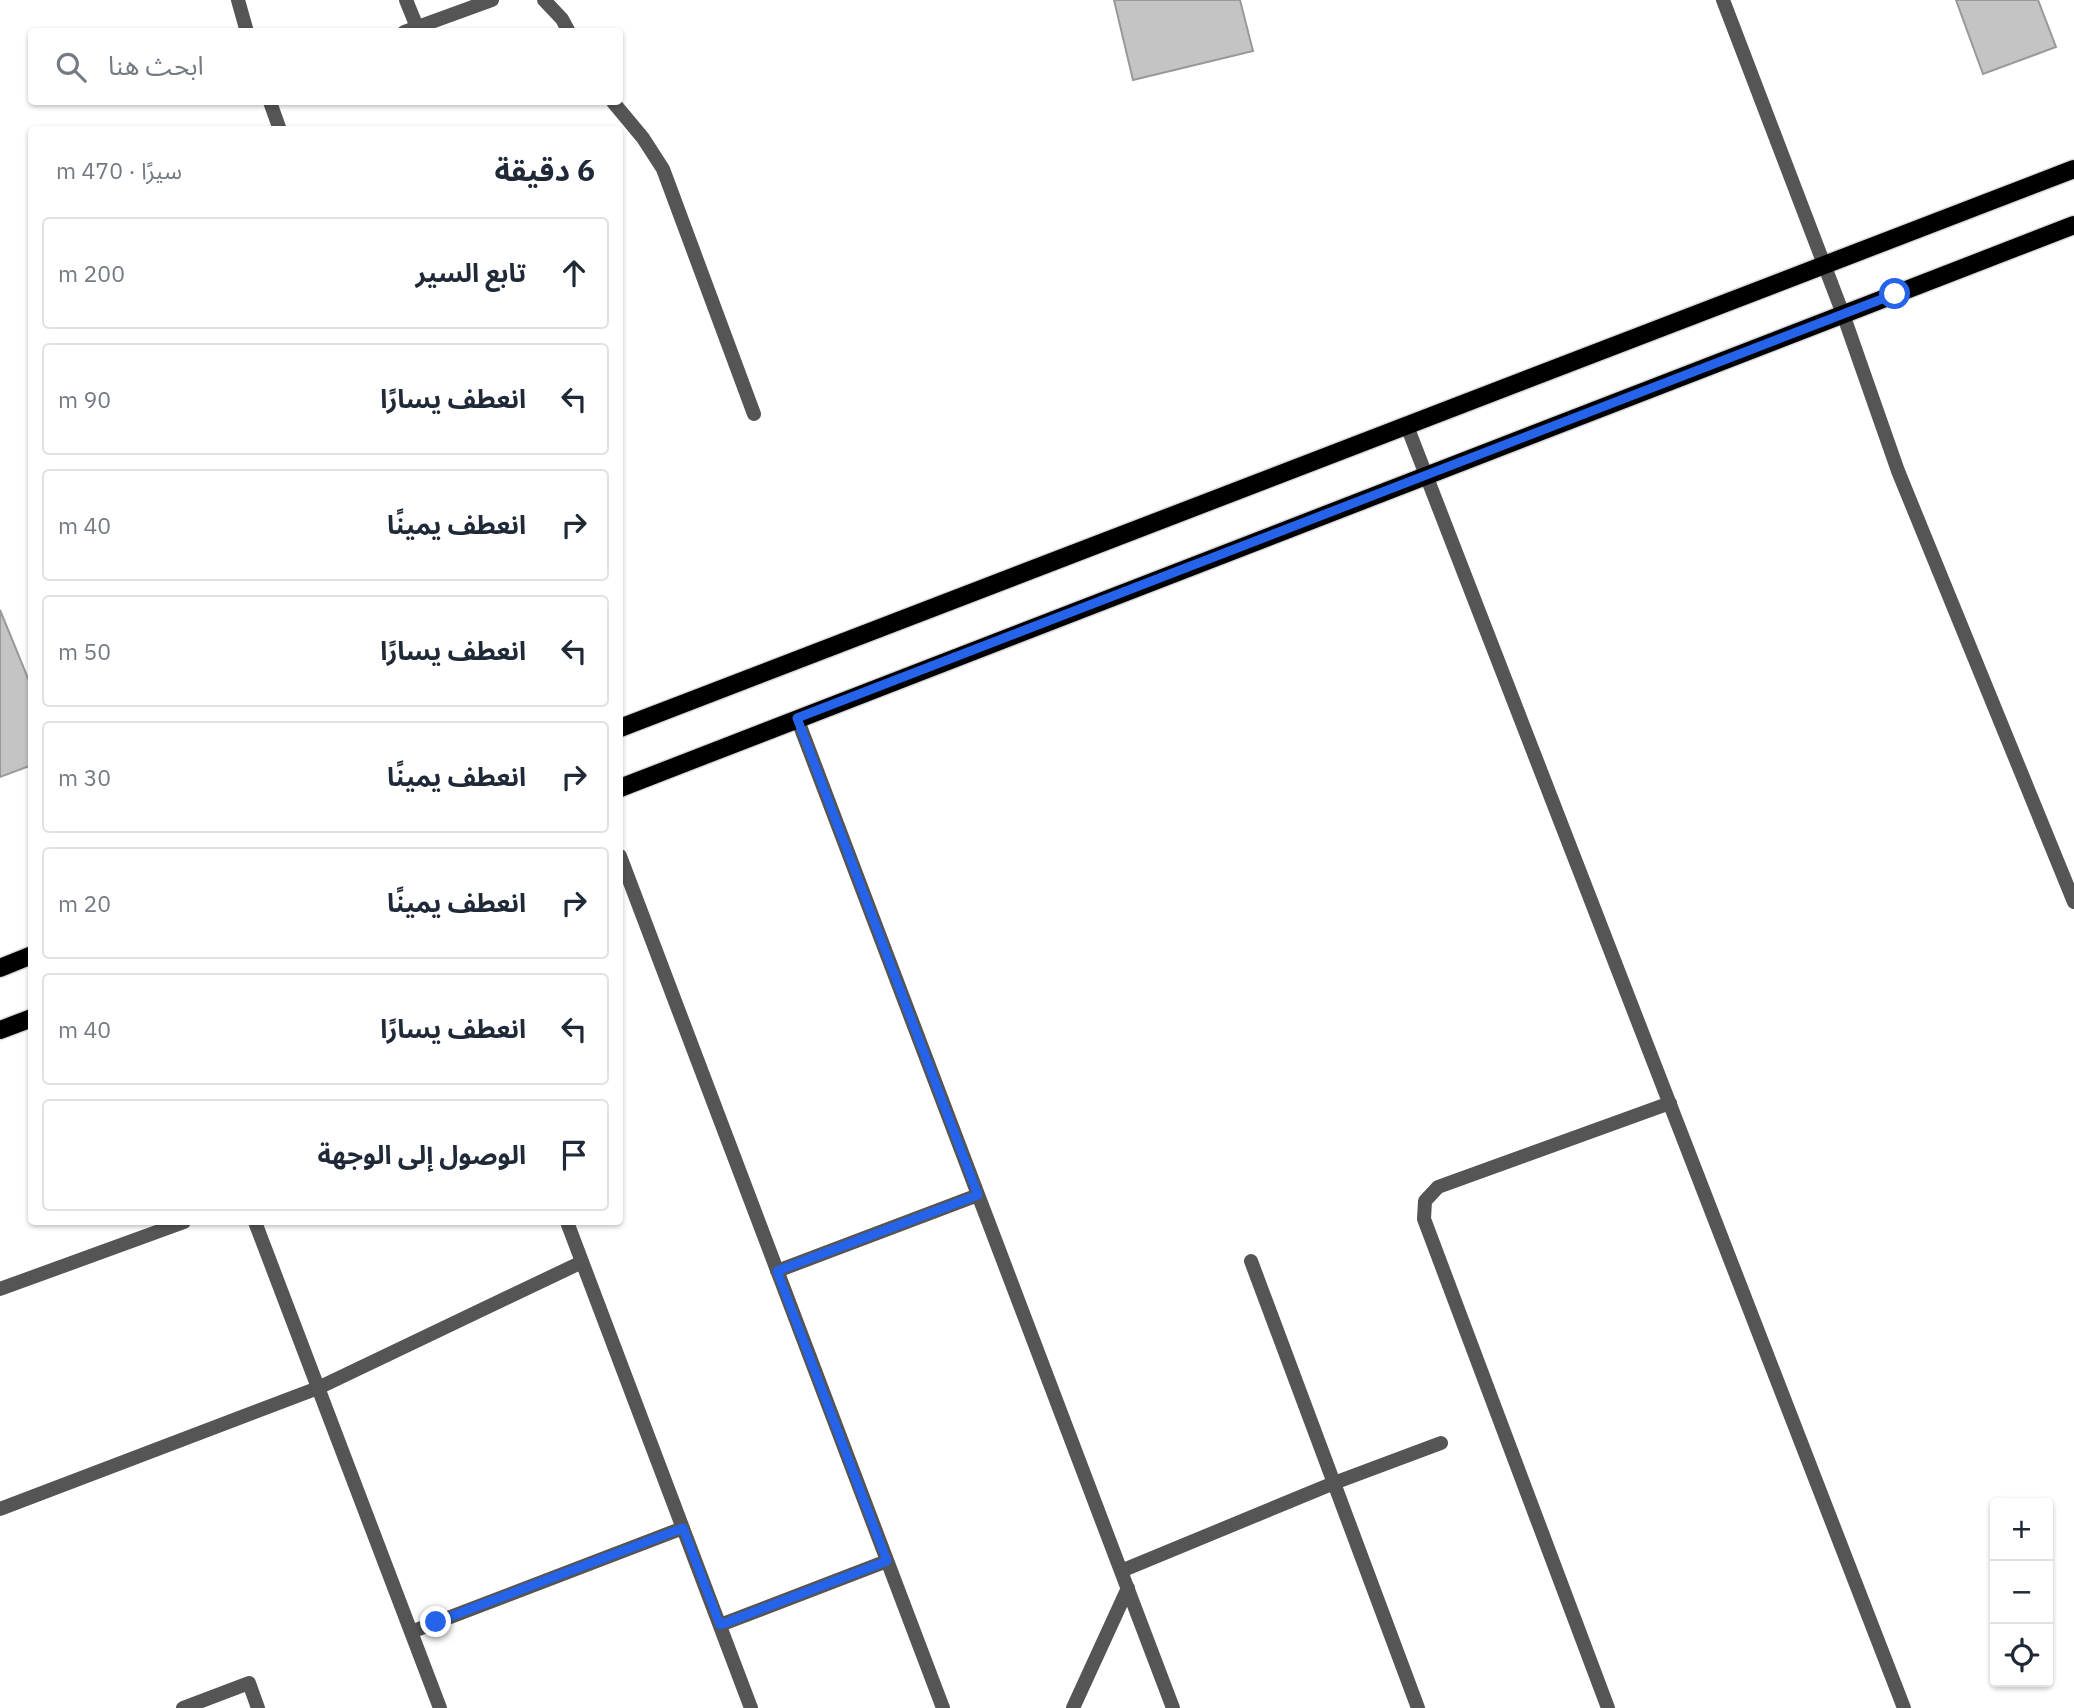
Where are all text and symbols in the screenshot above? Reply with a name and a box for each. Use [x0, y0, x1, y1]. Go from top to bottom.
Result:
search box [28, 28, 623, 105]
icon: search [52, 48, 90, 86]
text: ابحث هنا [108, 48, 204, 82]
text: 6 دقيقة [494, 150, 595, 189]
text: سيرًا · 470 m [56, 155, 182, 185]
icon: ahead [555, 254, 593, 292]
text: تابع السير [416, 255, 526, 289]
text: 200 m [58, 258, 125, 288]
route start [1879, 278, 1910, 309]
icon: left [555, 380, 593, 418]
text: انعطف يسارًا [380, 381, 526, 415]
text: 90 m [58, 384, 111, 414]
icon: right [555, 506, 593, 544]
text: انعطف يمينًا [387, 507, 526, 541]
text: 40 m [58, 510, 111, 540]
icon: left [555, 632, 593, 670]
text: انعطف يسارًا [380, 633, 526, 667]
text: 50 m [58, 636, 111, 666]
icon: right [555, 758, 593, 796]
text: انعطف يمينًا [387, 759, 526, 793]
text: 30 m [58, 762, 111, 792]
icon: right [555, 884, 593, 922]
text: انعطف يمينًا [387, 885, 526, 919]
text: 20 m [58, 888, 111, 918]
icon: left [555, 1010, 593, 1048]
text: انعطف يسارًا [380, 1011, 526, 1045]
text: 40 m [58, 1014, 111, 1044]
icon: arrive [555, 1136, 593, 1174]
text: الوصول إلى الوجهة [317, 1137, 526, 1171]
map controls [1990, 1498, 2053, 1687]
button: + [1990, 1498, 2053, 1561]
button: − [1990, 1561, 2053, 1624]
route end [420, 1606, 451, 1637]
button: locate [1990, 1624, 2053, 1687]

